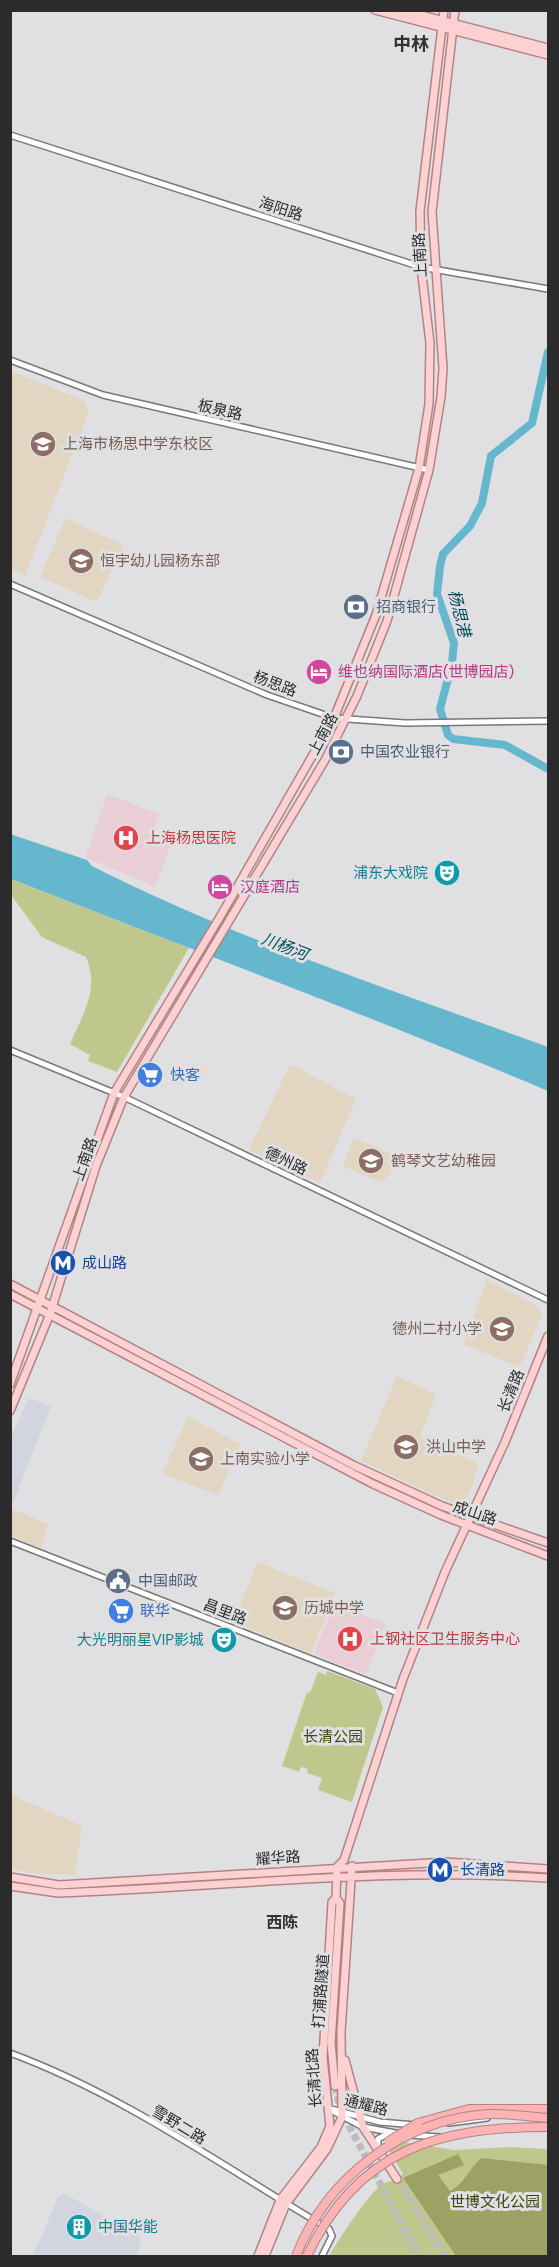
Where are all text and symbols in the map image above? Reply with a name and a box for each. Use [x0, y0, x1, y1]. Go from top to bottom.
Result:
district label: 中林 [393, 32, 429, 56]
street label: 海阳路 [257, 193, 305, 225]
street label: 上南路 [409, 232, 431, 278]
street label: 板泉路 [196, 395, 244, 425]
school or university icon: 上海市杨思中学东校区 [28, 429, 58, 459]
place label: 上海市杨思中学东校区 [63, 434, 213, 454]
school or university icon: 恒宇幼儿园杨东部 [66, 546, 96, 576]
place label: 恒宇幼儿园杨东部 [100, 551, 220, 571]
water label: 杨思港 [444, 587, 476, 641]
bank icon: 招商银行 [341, 592, 371, 622]
place label: 招商银行 [376, 597, 436, 617]
hotel icon: 维也纳国际酒店(世博园店) [304, 657, 334, 687]
place label: 维也纳国际酒店(世博园店) [338, 662, 514, 682]
street label: 杨思路 [250, 667, 300, 701]
street label: 上南路 [304, 709, 342, 759]
bank icon: 中国农业银行 [326, 737, 356, 767]
place label: 中国农业银行 [360, 742, 450, 762]
hospital icon: 上海杨思医院 [111, 823, 141, 853]
place label: 上海杨思医院 [146, 828, 236, 848]
theatre icon: 浦东大戏院 [432, 858, 462, 888]
place label: 浦东大戏院 [353, 863, 428, 883]
hotel icon: 汉庭酒店 [205, 872, 235, 902]
place label: 汉庭酒店 [240, 877, 300, 897]
water label: 川杨河 [259, 928, 314, 966]
supermarket icon: 快客 [135, 1060, 165, 1090]
place label: 快客 [170, 1065, 200, 1085]
street label: 上南路 [68, 1134, 102, 1184]
street label: 德州路 [261, 1142, 311, 1180]
school or university icon: 鹤琴文艺幼稚园 [356, 1146, 386, 1176]
place label: 鹤琴文艺幼稚园 [391, 1151, 496, 1171]
metro station icon: 成山路 [48, 1248, 78, 1278]
place label: 成山路 [82, 1253, 127, 1273]
school or university icon: 德州二村小学 [487, 1314, 517, 1344]
place label: 德州二村小学 [392, 1319, 482, 1339]
street label: 长清路 [493, 1366, 529, 1416]
school or university icon: 洪山中学 [391, 1432, 421, 1462]
place label: 洪山中学 [426, 1437, 486, 1457]
school or university icon: 上南实验小学 [186, 1444, 216, 1474]
place label: 上南实验小学 [220, 1449, 310, 1469]
street label: 成山路 [450, 1496, 500, 1530]
public building icon: 中国邮政 [103, 1566, 133, 1596]
place label: 中国邮政 [138, 1571, 198, 1591]
school or university icon: 历城中学 [270, 1593, 300, 1623]
street label: 昌里路 [200, 1595, 250, 1629]
supermarket icon: 联华 [106, 1596, 136, 1626]
place label: 历城中学 [304, 1598, 364, 1618]
place label: 联华 [140, 1601, 170, 1621]
hospital icon: 上钢社区卫生服务中心 [335, 1624, 365, 1654]
theatre icon: 大光明丽星VIP影城 [209, 1625, 239, 1655]
place label: 上钢社区卫生服务中心 [370, 1629, 520, 1649]
place label: 大光明丽星VIP影城 [77, 1630, 204, 1650]
park label: 长清公园 [303, 1727, 363, 1747]
street label: 耀华路 [255, 1846, 301, 1870]
metro station icon: 长清路 [425, 1855, 455, 1885]
place label: 长清路 [460, 1860, 505, 1880]
district label: 西陈 [266, 1912, 298, 1933]
street label: 打浦路隧道 [308, 1953, 334, 2029]
street label: 长清北路 [302, 2047, 326, 2109]
street label: 通耀路 [342, 2090, 390, 2120]
street label: 雪野二路 [148, 2101, 210, 2149]
park label: 世博文化公园 [450, 2192, 540, 2212]
building icon: 中国华能 [64, 2212, 94, 2242]
place label: 中国华能 [98, 2217, 158, 2237]

